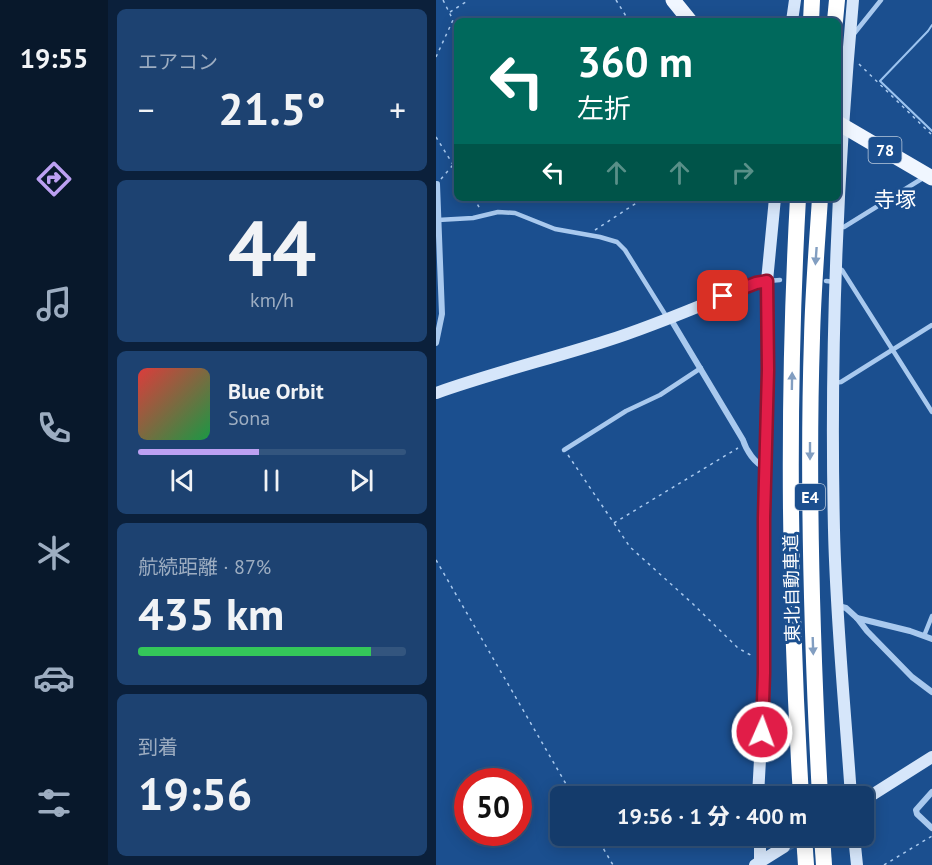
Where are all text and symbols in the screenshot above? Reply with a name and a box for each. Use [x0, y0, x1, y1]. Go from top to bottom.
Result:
text: 360 m [577, 34, 693, 89]
text: 19:55 [20, 41, 88, 75]
icon: left [478, 42, 556, 120]
text: エアコン [138, 49, 218, 75]
text: 21.5° [218, 79, 326, 137]
text: − [138, 88, 155, 131]
text: + [389, 88, 406, 131]
text: 左折 [577, 91, 631, 125]
road number: 78 [868, 137, 902, 163]
icon: left [537, 156, 570, 189]
icon: ahead [600, 156, 633, 189]
icon: ahead [663, 156, 696, 189]
icon: right [726, 156, 759, 189]
icon: directions [33, 158, 75, 200]
district label: 寺塚 [874, 186, 916, 213]
text: 44 [228, 197, 316, 298]
one-way arrow [811, 247, 821, 266]
pin [697, 270, 748, 321]
icon: arrive [706, 279, 739, 312]
icon: music [33, 283, 75, 325]
text: km/h [250, 287, 294, 313]
one-way arrow [787, 372, 797, 391]
text: Blue Orbit [228, 377, 324, 405]
text: Sona [228, 405, 270, 431]
icon: phone [33, 407, 75, 449]
one-way arrow [805, 442, 815, 461]
icon: previous [166, 464, 199, 497]
icon: pause [255, 464, 288, 497]
icon: next [345, 464, 378, 497]
road number: E4 [795, 484, 825, 510]
icon: climate [33, 532, 75, 574]
street label: 東北自動車道 [779, 534, 804, 642]
text: 航続距離 · 87% [138, 554, 271, 580]
text: 435 km [138, 584, 284, 642]
one-way arrow [808, 637, 817, 656]
icon: car [33, 657, 75, 699]
position arrow [730, 700, 794, 764]
text: 到着 [138, 734, 178, 760]
text: 19:56 [138, 764, 252, 822]
speed limit sign: 50 [454, 768, 532, 846]
icon: filters [33, 782, 75, 824]
text: 19:56 · 1 分 · 400 m [617, 802, 807, 830]

